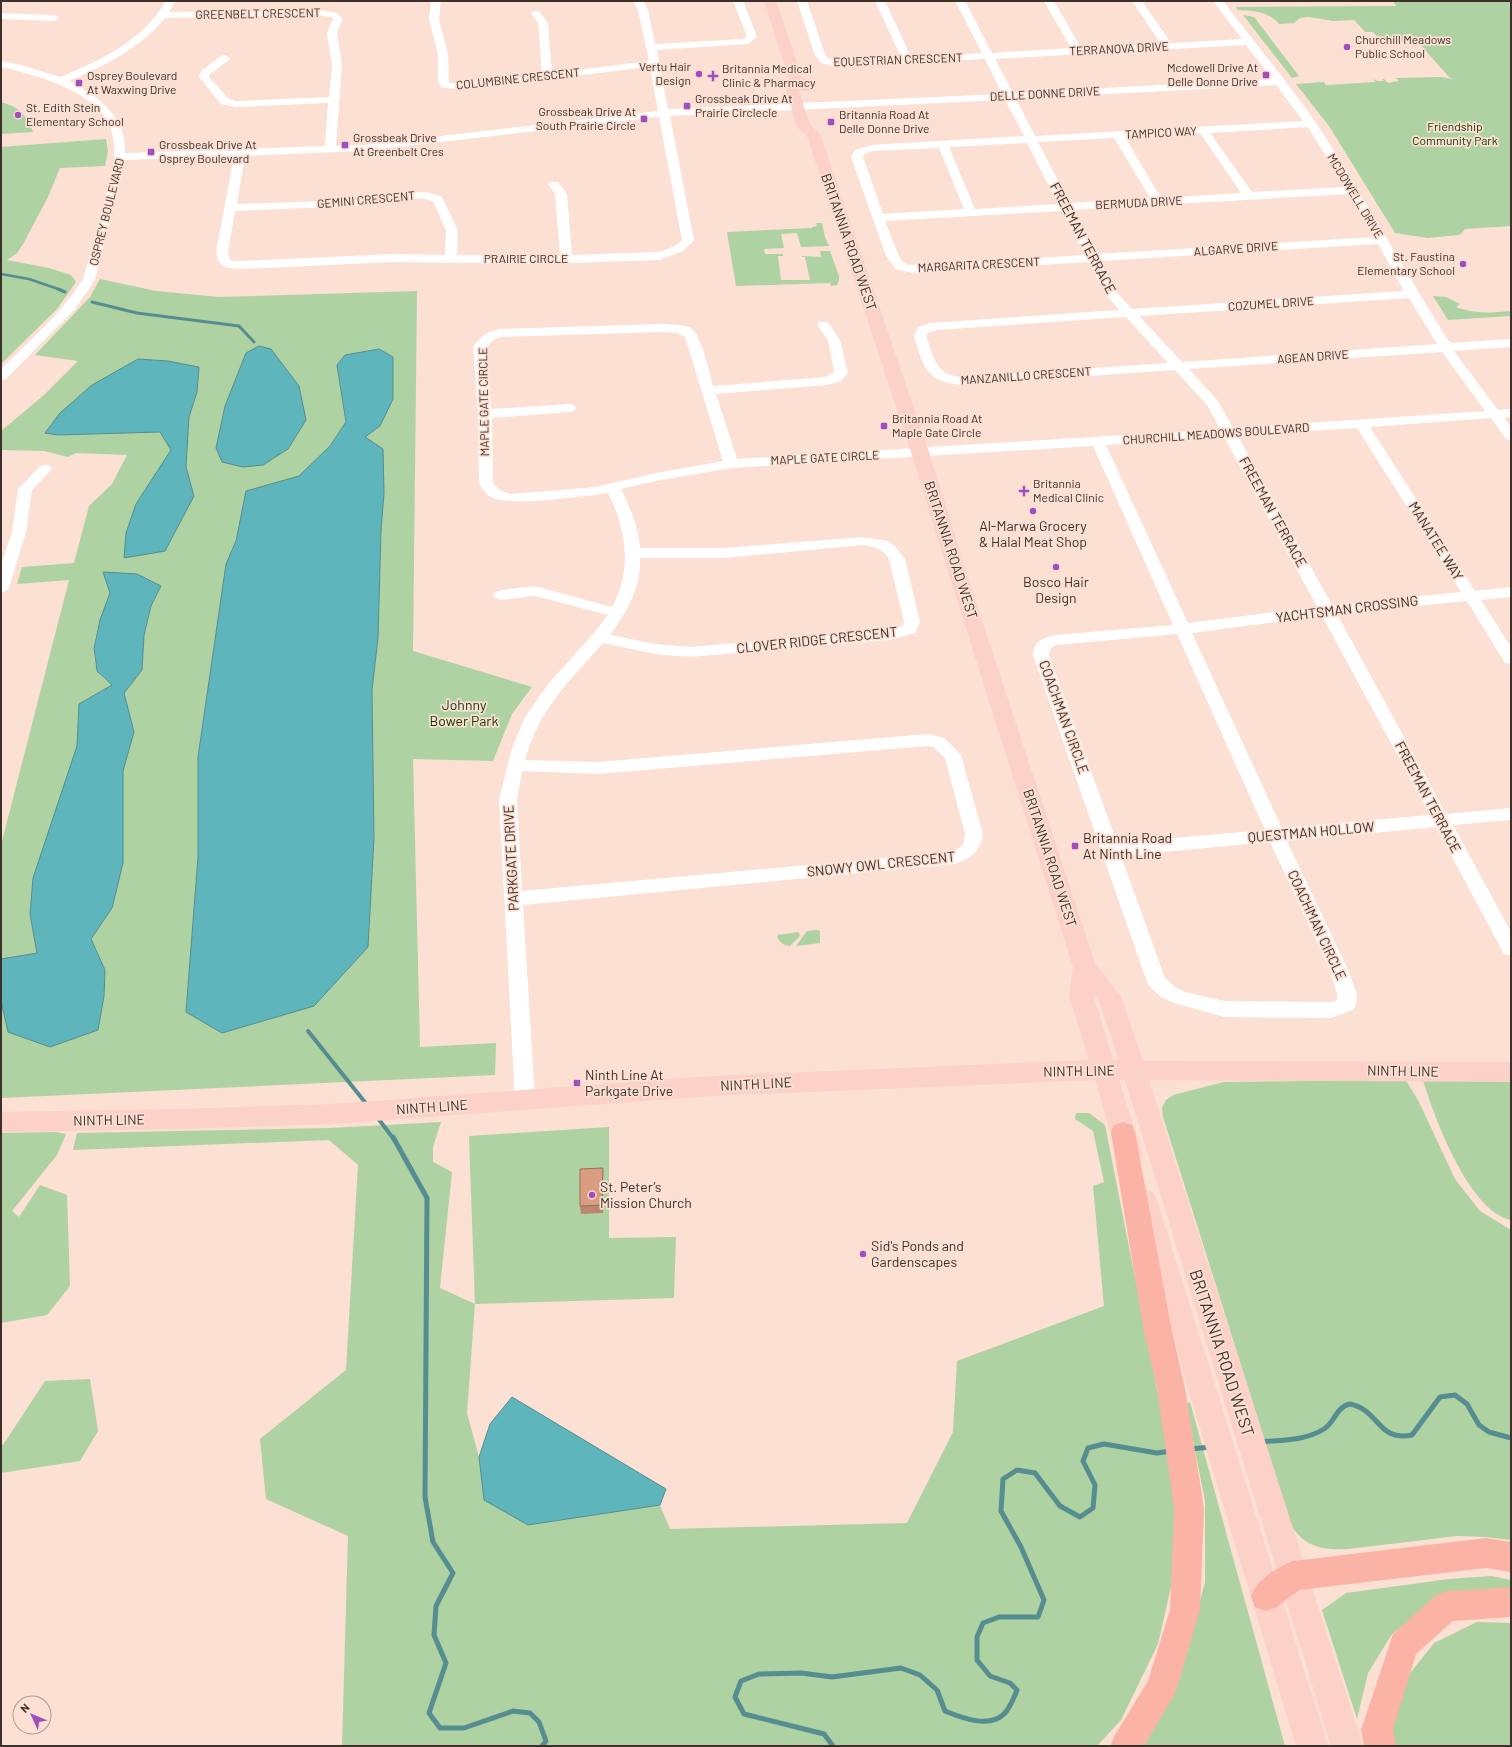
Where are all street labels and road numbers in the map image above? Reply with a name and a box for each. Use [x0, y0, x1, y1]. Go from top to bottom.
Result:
street label: GREENBELT CRESCENT [195, 5, 321, 21]
street label: TERRANOVA DRIVE [1069, 38, 1169, 58]
street label: EQUESTRIAN CRESCENT [833, 50, 963, 68]
street label: COLUMBINE CRESCENT [455, 65, 581, 91]
street label: DELLE DONNE DRIVE [989, 83, 1100, 103]
street label: TAMPICO WAY [1125, 123, 1197, 141]
street label: MCDOWELL DRIVE [1325, 151, 1387, 240]
street label: OSPREY BOULEVARD [86, 157, 126, 267]
street label: BRITANNIA ROAD WEST [818, 171, 881, 313]
street label: FREEMAN TERRACE [1047, 179, 1120, 296]
street label: GEMINI CRESCENT [316, 188, 416, 210]
street label: BERMUDA DRIVE [1095, 193, 1183, 211]
street label: ALGARVE DRIVE [1193, 238, 1279, 258]
street label: PRAIRIE CIRCLE [484, 251, 568, 265]
street label: MARGARITA CRESCENT [917, 254, 1041, 274]
street label: COZUMEL DRIVE [1227, 293, 1314, 313]
street label: MAPLE GATE CIRCLE [475, 347, 491, 457]
street label: AGEAN DRIVE [1277, 347, 1349, 365]
street label: MANZANILLO CRESCENT [960, 363, 1092, 387]
street label: CHURCHILL MEADOWS BOULEVARD [1122, 419, 1310, 447]
street label: MAPLE GATE CIRCLE [770, 447, 880, 467]
street label: FREEMAN TERRACE [1236, 454, 1311, 570]
street label: BRITANNIA ROAD WEST [921, 479, 982, 621]
street label: MANATEE WAY [1405, 498, 1467, 583]
street label: YACHTSMAN CROSSING [1275, 591, 1419, 626]
street label: CLOVER RIDGE CRESCENT [736, 623, 898, 656]
street label: COACHMAN CIRCLE [1036, 658, 1093, 776]
street label: FREEMAN TERRACE [1392, 738, 1465, 855]
street label: BRITANNIA ROAD WEST [1020, 787, 1081, 929]
street label: PARKGATE DRIVE [499, 805, 522, 911]
street label: QUESTMAN HOLLOW [1247, 818, 1375, 845]
street label: SNOWY OWL CRESCENT [806, 847, 956, 880]
street label: COACHMAN CIRCLE [1284, 867, 1350, 983]
street label: NINTH LINE [1043, 1061, 1115, 1080]
street label: NINTH LINE [1367, 1061, 1439, 1080]
street label: NINTH LINE [720, 1073, 792, 1094]
street label: NINTH LINE [396, 1096, 468, 1117]
street label: NINTH LINE [73, 1110, 145, 1129]
street label: BRITANNIA ROAD WEST [1186, 1266, 1259, 1439]

